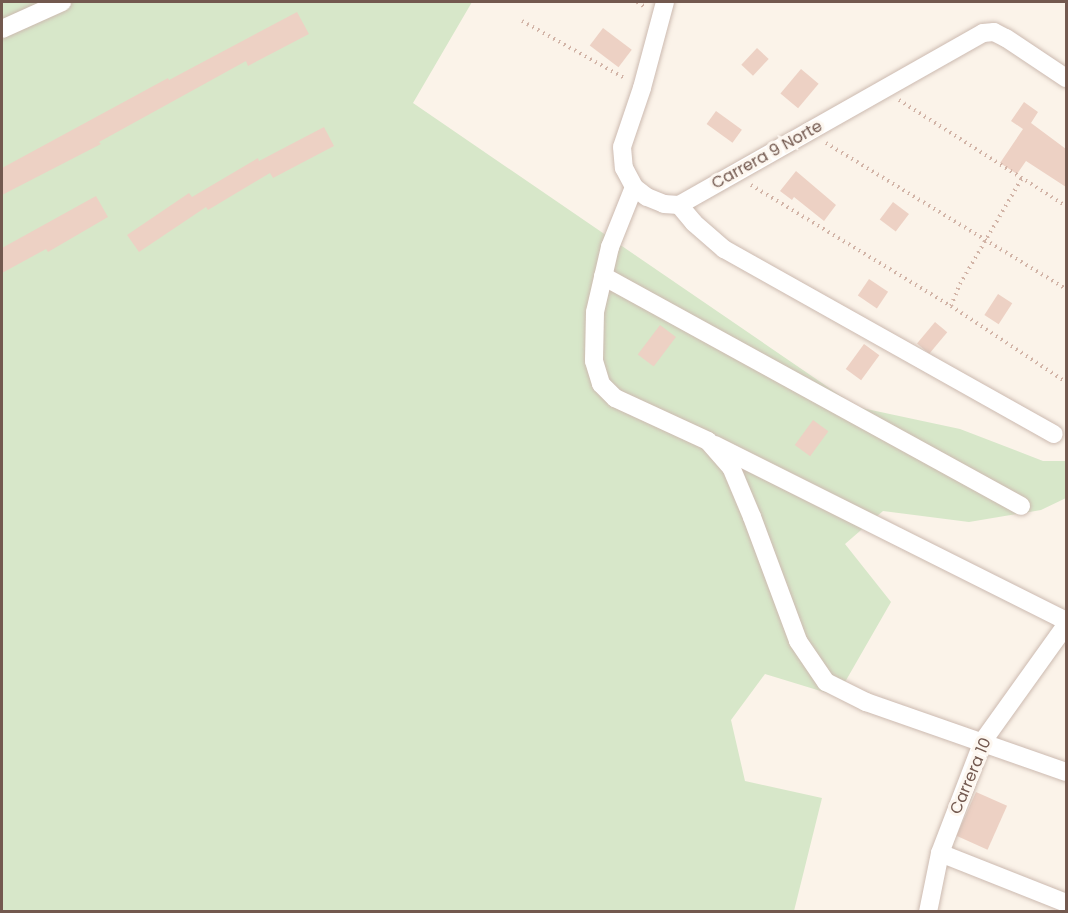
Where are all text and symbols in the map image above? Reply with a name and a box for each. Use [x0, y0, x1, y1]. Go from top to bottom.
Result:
street label: Carrera 9 Norte [708, 117, 826, 193]
street label: Carrera 10 [946, 735, 996, 817]

